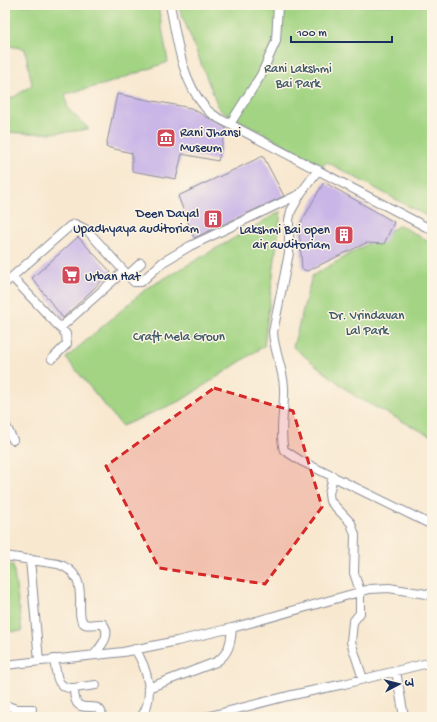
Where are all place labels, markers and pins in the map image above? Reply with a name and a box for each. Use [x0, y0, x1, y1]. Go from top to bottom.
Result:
place label: Rani Jhansi Museum [180, 126, 241, 156]
museum icon: Rani Jhansi Museum [155, 127, 177, 149]
place label: Deen Dayal Upadhyaya auditoriam [73, 207, 199, 237]
building icon: Deen Dayal Upadhyaya auditoriam [202, 208, 224, 230]
place label: Lakshmi Bai open air auditoriam [240, 223, 331, 253]
building icon: Lakshmi Bai open air auditoriam [333, 224, 355, 246]
supermarket icon: Urban Hat [60, 264, 82, 286]
place label: Urban Hat [85, 270, 142, 285]

